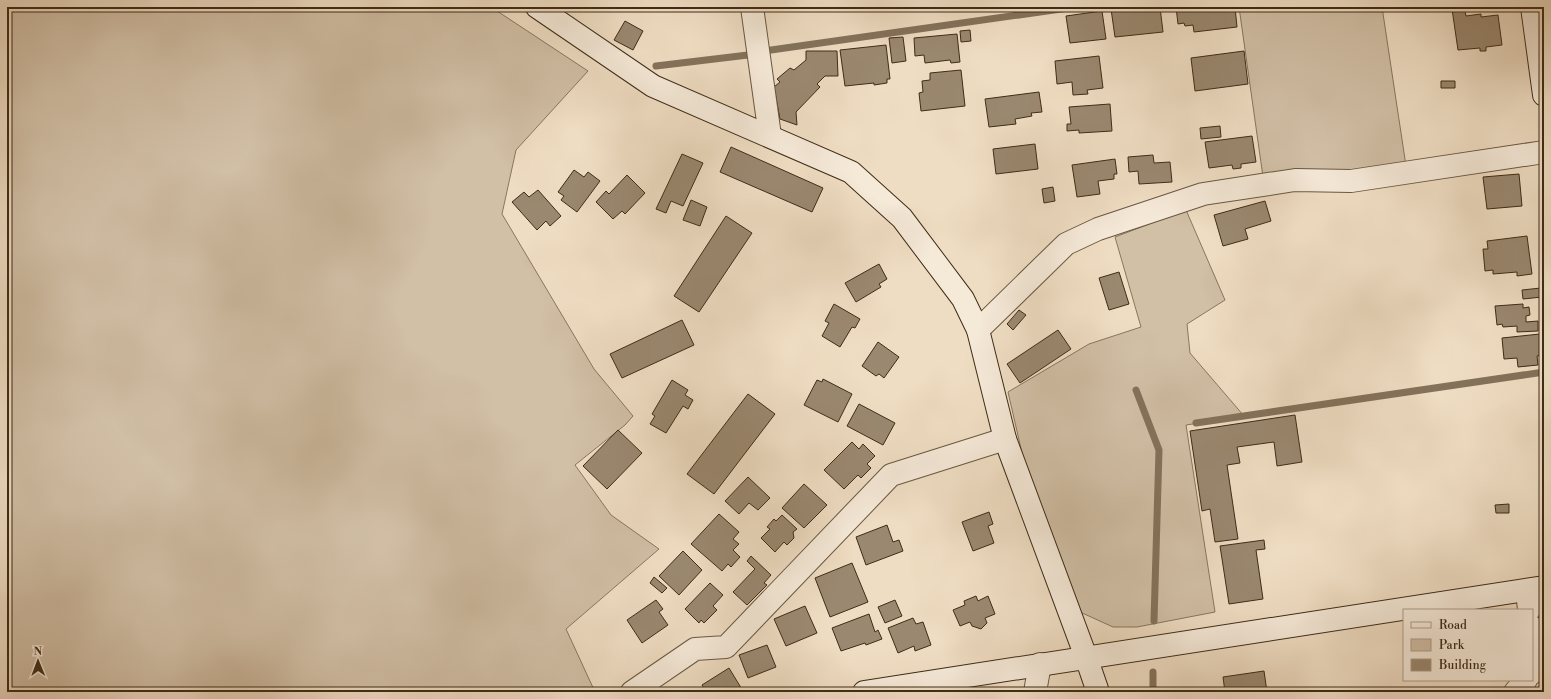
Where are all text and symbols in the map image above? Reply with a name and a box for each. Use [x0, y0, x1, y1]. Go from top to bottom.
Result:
legend [1403, 609, 1533, 681]
text: Road [1439, 618, 1467, 633]
text: Park [1439, 638, 1465, 653]
north arrow [18, 641, 58, 681]
text: N [33, 645, 43, 659]
text: Building [1438, 658, 1487, 673]

